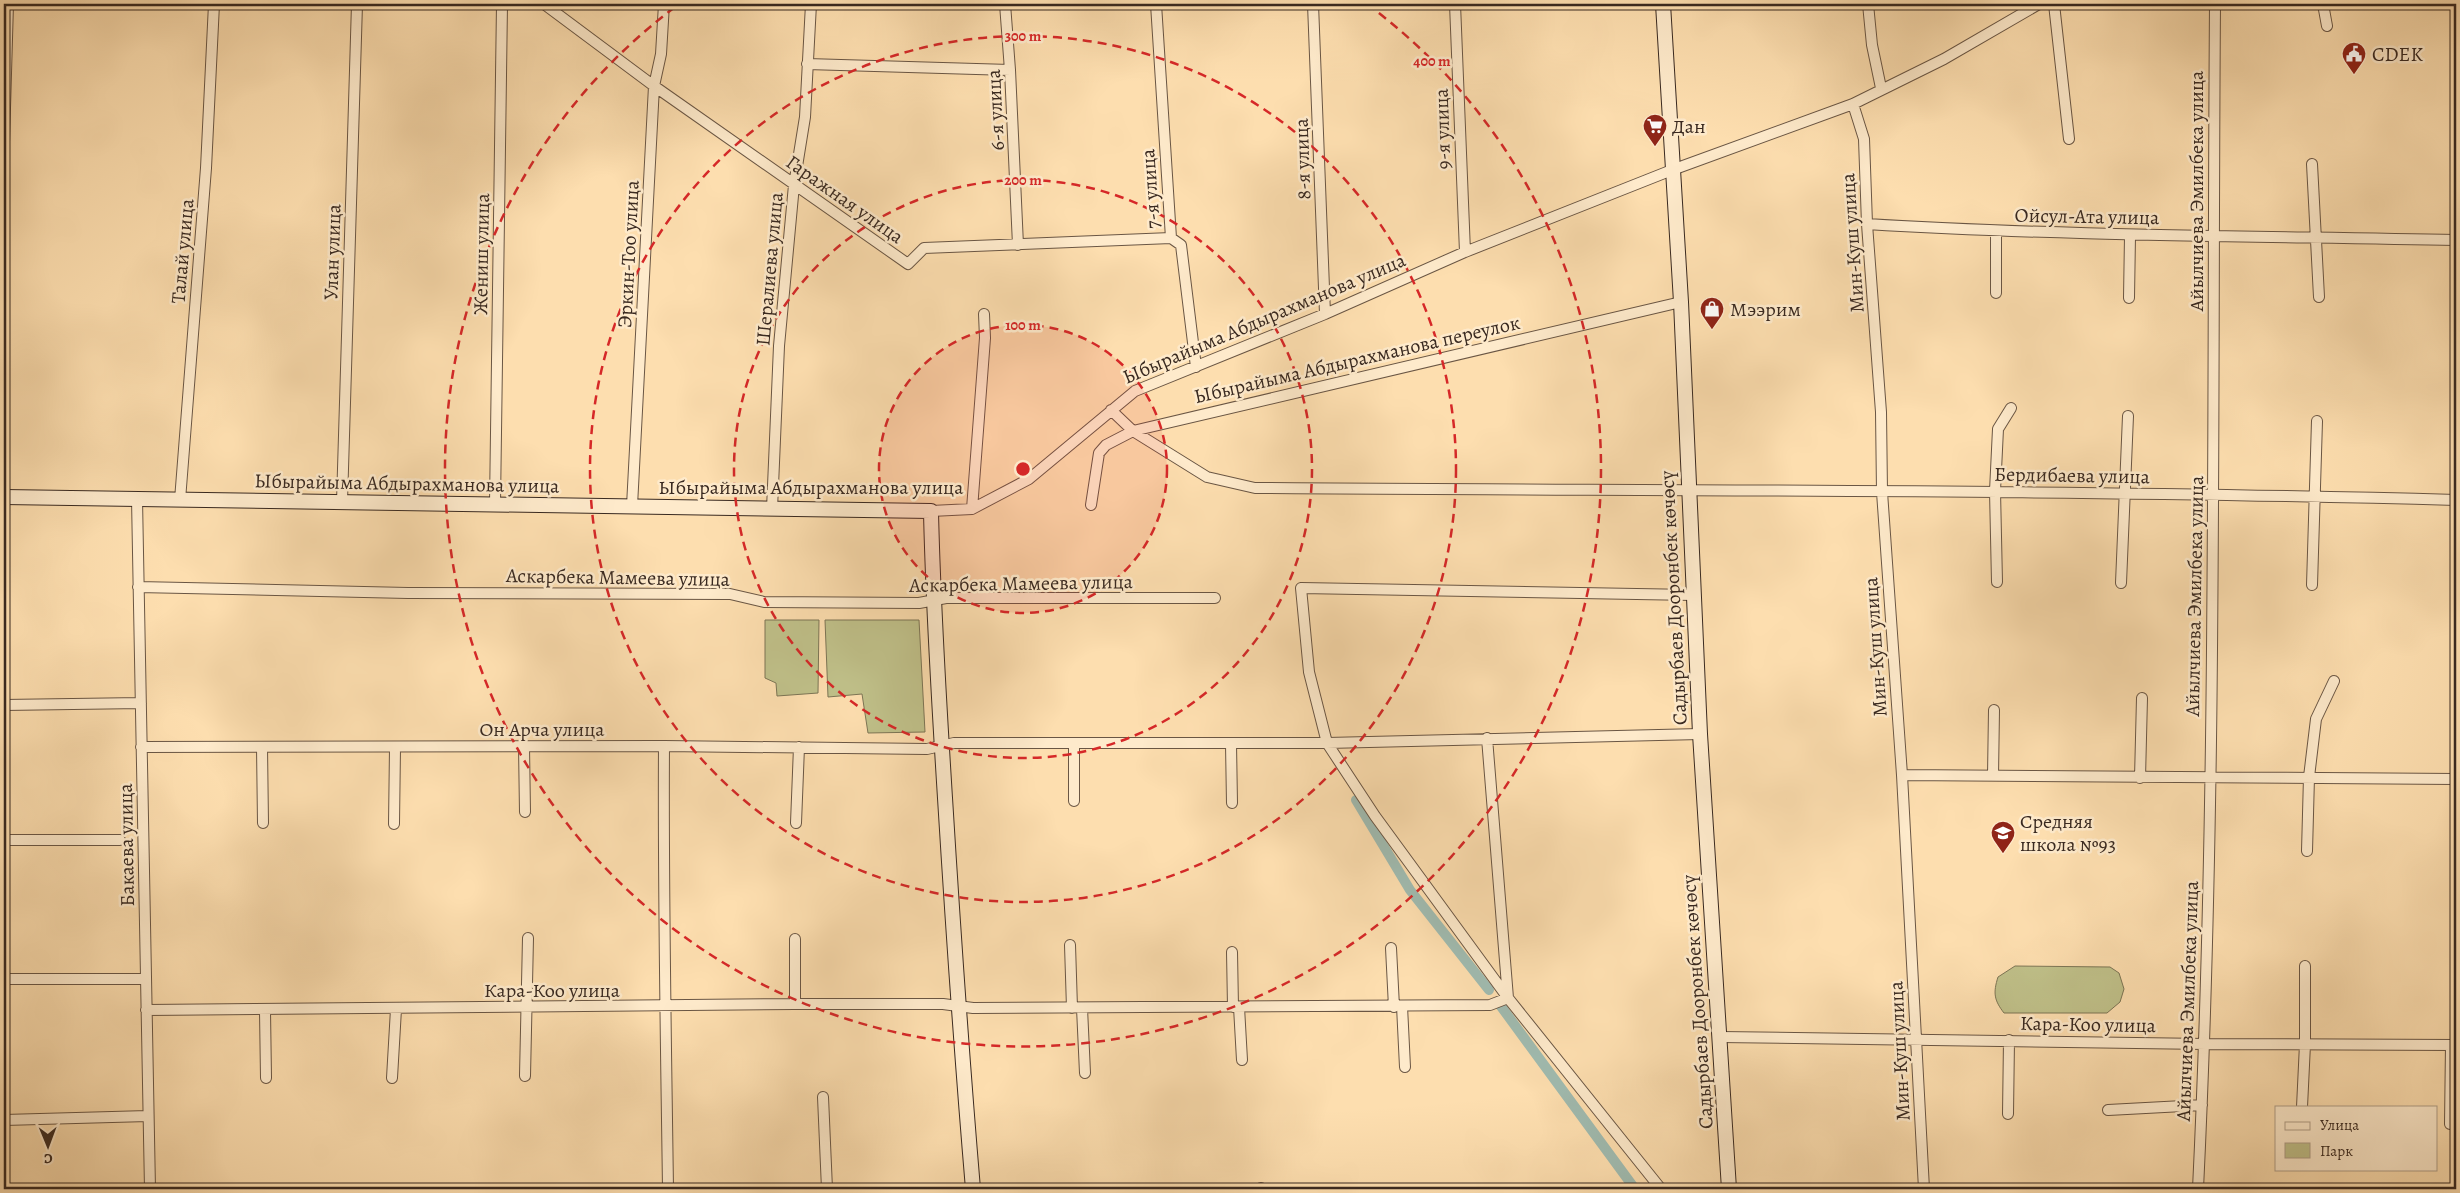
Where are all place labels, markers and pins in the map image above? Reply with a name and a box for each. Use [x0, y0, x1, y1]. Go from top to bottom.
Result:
public building icon: CDEK [2341, 41, 2367, 75]
place label: CDEK [2372, 41, 2423, 68]
supermarket icon: Дан [1642, 113, 1668, 147]
place label: Дан [1672, 113, 1706, 140]
shop icon: Мээрим [1699, 296, 1725, 330]
place label: Мээрим [1730, 296, 1801, 323]
centre of rings [1014, 460, 1032, 478]
place label: Средняя школа №93 [2020, 808, 2116, 858]
school or university icon: Средняя школа №93 [1990, 820, 2016, 854]

